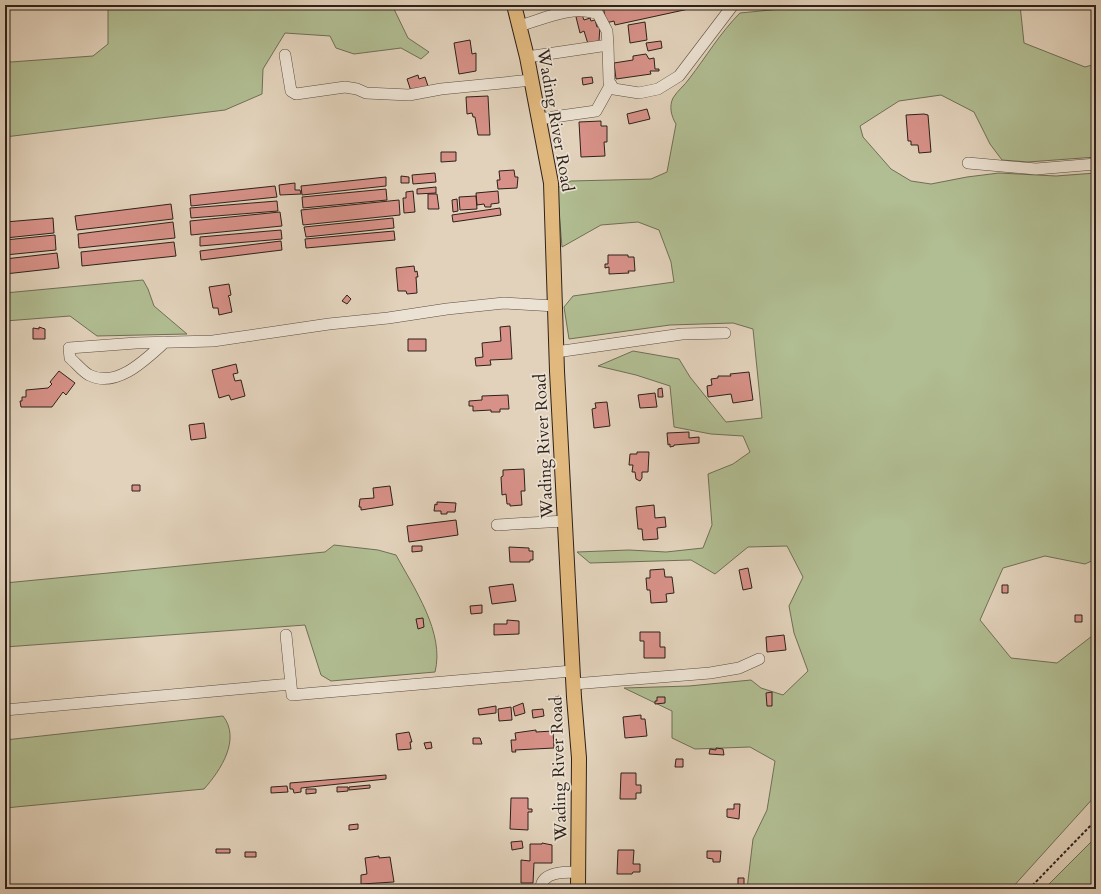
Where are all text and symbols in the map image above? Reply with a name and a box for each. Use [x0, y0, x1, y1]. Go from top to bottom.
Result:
street label: Wading River Road [531, 46, 579, 193]
street label: Wading River Road [528, 373, 559, 520]
street label: Wading River Road [544, 696, 573, 843]

